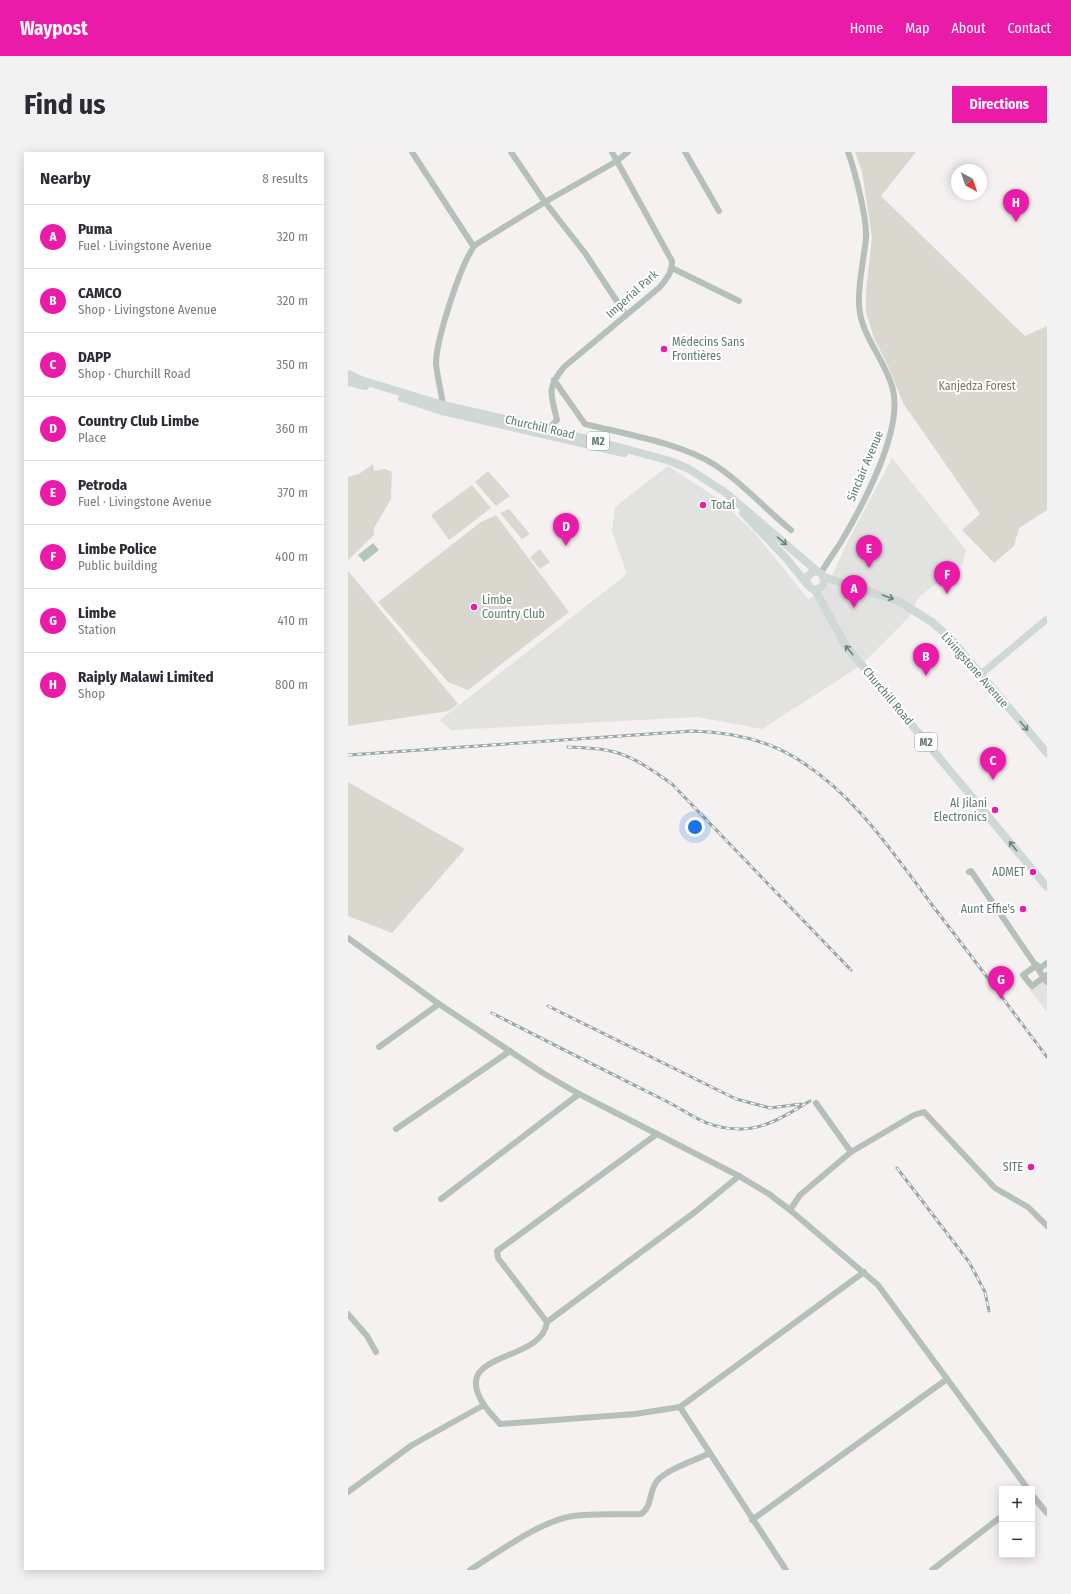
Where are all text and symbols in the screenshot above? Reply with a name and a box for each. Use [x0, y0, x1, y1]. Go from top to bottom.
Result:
text: Waypost [20, 17, 88, 40]
text: Home [850, 20, 883, 37]
text: Map [905, 20, 929, 37]
text: About [951, 20, 986, 37]
text: Contact [1008, 20, 1051, 37]
button: Directions [952, 86, 1047, 123]
text: Find us [24, 88, 106, 121]
north arrow [951, 164, 987, 200]
text: Nearby [40, 168, 91, 189]
text: 8 results [262, 171, 308, 186]
pin: H [1003, 189, 1029, 222]
text: Puma [78, 220, 113, 238]
text: A [49, 229, 57, 244]
text: 320 m [277, 229, 308, 244]
text: Fuel · Livingstone Avenue [78, 238, 212, 253]
street label: Imperial Park [603, 267, 661, 321]
text: CAMCO [78, 284, 122, 302]
text: B [49, 293, 57, 308]
text: 320 m [277, 293, 308, 308]
text: Shop · Livingstone Avenue [78, 302, 217, 317]
place label: Médecins Sans Frontières [672, 335, 745, 363]
marker: Médecins Sans Frontières [659, 344, 669, 354]
text: DAPP [78, 348, 111, 366]
text: C [50, 357, 56, 372]
text: 350 m [276, 357, 308, 372]
text: Shop · Churchill Road [78, 366, 191, 381]
park label: Kanjedza Forest [938, 379, 1016, 393]
text: Country Club Limbe [78, 412, 199, 430]
street label: Churchill Road [504, 412, 576, 442]
text: D [49, 421, 57, 436]
text: 360 m [276, 421, 308, 436]
street label: Sinclair Avenue [844, 428, 886, 503]
text: Place [78, 430, 106, 445]
road number: M2 [587, 432, 609, 450]
text: Petroda [78, 476, 127, 494]
text: E [50, 485, 56, 500]
text: 370 m [277, 485, 308, 500]
text: Fuel · Livingstone Avenue [78, 494, 212, 509]
place label: Total [711, 498, 735, 512]
marker: Total [698, 500, 708, 510]
pin: D [553, 513, 579, 546]
pin: E [856, 535, 882, 568]
one-way arrow [777, 537, 788, 546]
text: Limbe Police [78, 540, 157, 558]
text: F [50, 549, 56, 564]
text: 400 m [275, 549, 308, 564]
text: Public building [78, 558, 157, 573]
pin: F [934, 561, 960, 594]
pin: A [841, 575, 867, 608]
place label: Limbe Country Club [482, 593, 545, 621]
one-way arrow [882, 594, 894, 602]
marker: Limbe Country Club [469, 602, 479, 612]
text: Limbe [78, 604, 116, 622]
text: G [49, 613, 57, 628]
text: 410 m [278, 613, 308, 628]
text: Station [78, 622, 116, 637]
street label: Livingstone Avenue [939, 630, 1011, 710]
pin: B [913, 643, 939, 676]
one-way arrow [845, 645, 854, 655]
street label: Churchill Road [860, 664, 916, 728]
text: Raiply Malawi Limited [78, 668, 214, 686]
text: H [49, 677, 57, 692]
text: 800 m [275, 677, 308, 692]
text: Shop [78, 686, 105, 701]
one-way arrow [1019, 721, 1028, 731]
road number: M2 [915, 733, 937, 751]
pin: C [980, 747, 1006, 780]
place label: Al Jilani Electronics [934, 796, 987, 824]
marker: Al Jilani Electronics [990, 805, 1000, 815]
your location [685, 817, 705, 837]
one-way arrow [1009, 841, 1018, 852]
place label: ADMET [992, 865, 1025, 879]
marker: ADMET [1028, 867, 1038, 877]
place label: Aunt Effie's [961, 902, 1015, 916]
marker: Aunt Effie's [1018, 904, 1028, 914]
pin: G [988, 966, 1014, 999]
place label: SITE [1003, 1160, 1023, 1174]
marker: SITE [1026, 1162, 1036, 1172]
map controls [999, 1486, 1035, 1558]
button: + [999, 1486, 1035, 1522]
button: − [999, 1522, 1035, 1558]

